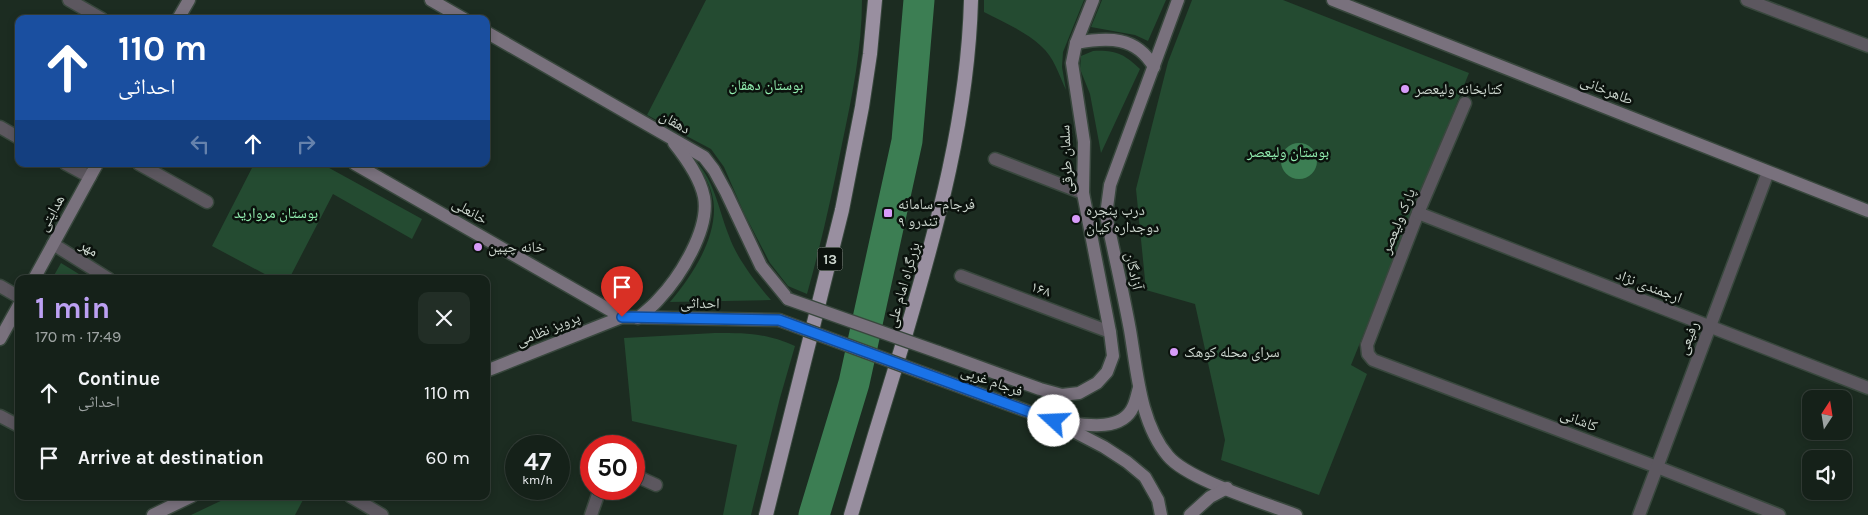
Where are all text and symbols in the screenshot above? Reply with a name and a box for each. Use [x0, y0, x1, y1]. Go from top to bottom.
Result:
text: 110 m [118, 28, 207, 69]
icon: ahead [35, 35, 100, 100]
street label: طاهرخانی [1578, 71, 1636, 110]
text: احداثی [118, 74, 176, 100]
park label: بوستان دهقان [729, 76, 803, 95]
place label: کتابخانه ولیعصر [1414, 80, 1502, 98]
marker: کتابخانه ولیعصر [1399, 83, 1411, 95]
street label: دهقان [656, 106, 693, 139]
street label: سلمان طرقی [1055, 124, 1078, 194]
icon: left [186, 130, 214, 158]
icon: ahead [239, 130, 267, 158]
icon: right [292, 130, 320, 158]
park label: بوستان ولیعصر [1246, 143, 1329, 162]
street label: پارک ولیعصر [1376, 186, 1419, 257]
street label: هدایتی [34, 192, 69, 235]
street label: خانعلی [449, 194, 491, 229]
place label: فرجام- سامانه ۹ تندرو [898, 195, 975, 230]
place label: درب پنجره دوجداره کیان [1086, 201, 1159, 237]
park label: بوستان مروارید [234, 204, 318, 223]
marker: فرجام- سامانه ۹ تندرو [882, 207, 894, 219]
marker: درب پنجره دوجداره کیان [1070, 213, 1082, 225]
street label: مهر [76, 235, 102, 261]
place label: خانه چپین [488, 238, 545, 257]
street label: بزرگراه امام علی [882, 240, 925, 330]
marker: خانه چپین [472, 241, 484, 253]
road number: 13 [818, 248, 842, 270]
street label: آزادگان [1120, 251, 1147, 293]
street label: ارجمندی نژاد [1613, 265, 1685, 308]
pin [601, 266, 643, 317]
icon: arrive [608, 273, 636, 301]
street label: ۱۶۸ [1028, 277, 1054, 301]
text: 1 min [35, 290, 110, 326]
button: close [418, 292, 470, 344]
street label: احداثی [680, 294, 720, 313]
street label: پرویز نظامی [513, 308, 583, 351]
street label: رفیعی [1674, 319, 1704, 357]
text: 170 m · 17:49 [35, 327, 121, 346]
place label: سرای محله کوهک [1184, 343, 1280, 362]
marker: سرای محله کوهک [1168, 346, 1180, 358]
street label: فرجام غربی [958, 361, 1025, 401]
text: Continue [78, 368, 160, 390]
icon: ahead [35, 379, 63, 407]
text: 110 m [424, 382, 470, 404]
north arrow [1802, 390, 1852, 440]
map controls [1802, 390, 1852, 500]
text: احداثی [78, 392, 120, 411]
position arrow [1027, 394, 1079, 446]
street label: کاشانی [1558, 405, 1600, 436]
speed limit sign: 50 [580, 435, 645, 500]
icon: arrive [35, 444, 63, 472]
text: Arrive at destination [78, 447, 264, 469]
text: 60 m [426, 447, 470, 469]
text: 47 [524, 447, 551, 476]
button: sound [1802, 450, 1852, 500]
text: km/h [522, 473, 553, 487]

